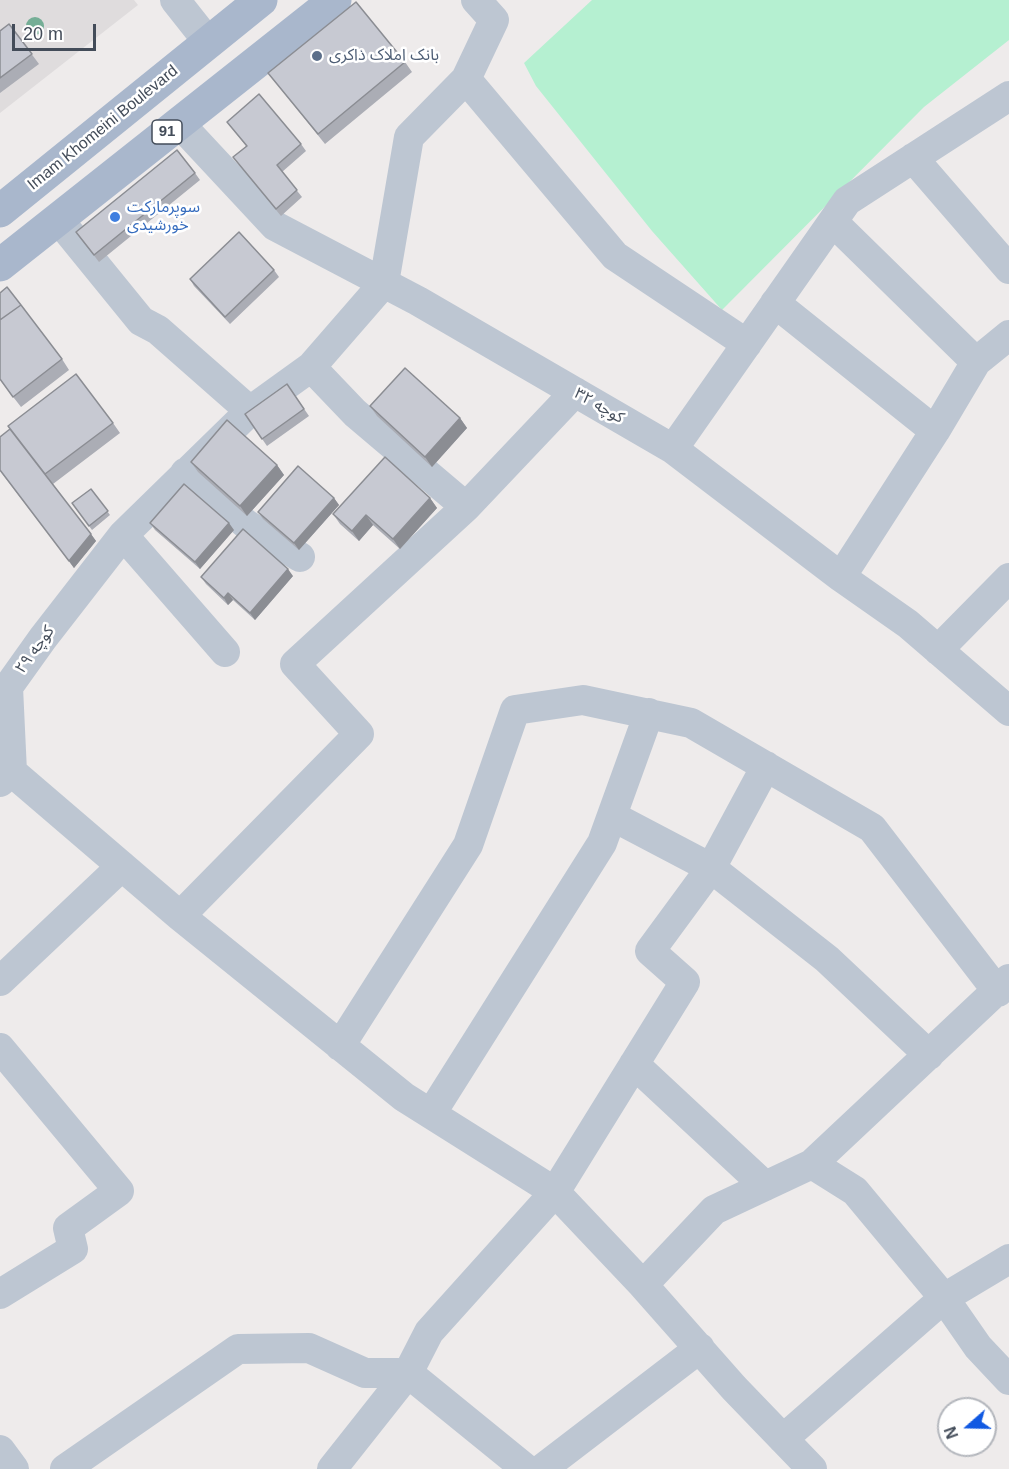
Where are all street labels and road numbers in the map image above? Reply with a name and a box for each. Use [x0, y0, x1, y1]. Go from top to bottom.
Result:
street label: Imam Khomeini Boulevard [24, 61, 182, 195]
road number: 91 [152, 120, 182, 144]
street label: کوچه ۳۲ [571, 384, 627, 428]
street label: کوچه ۲۹ [11, 622, 59, 678]

